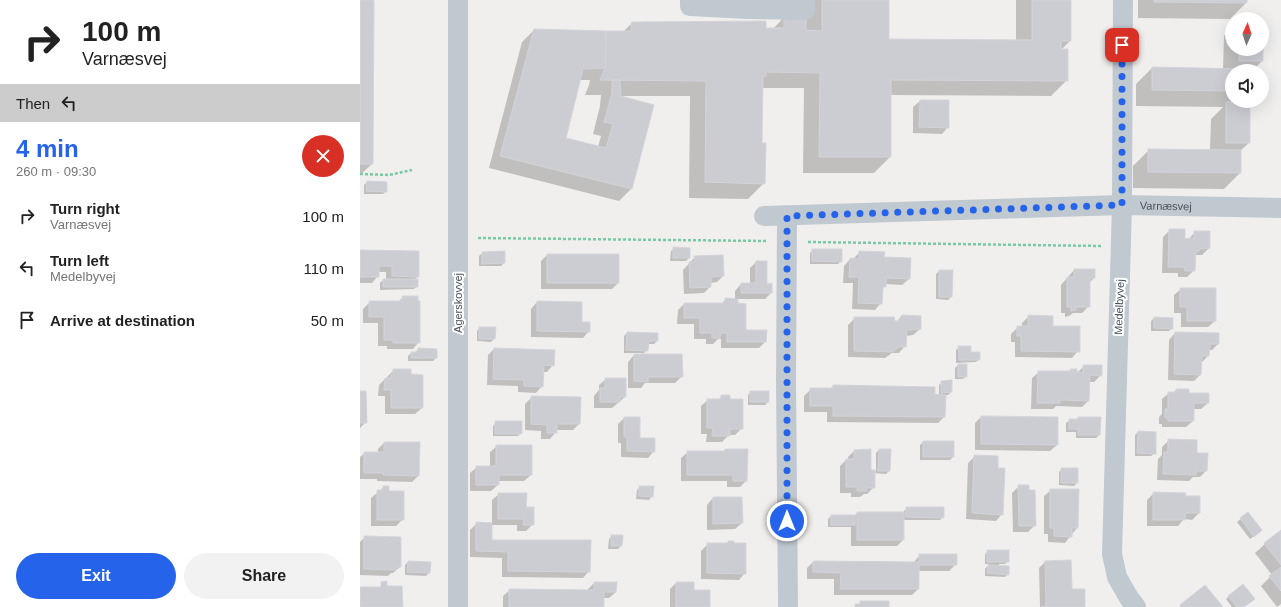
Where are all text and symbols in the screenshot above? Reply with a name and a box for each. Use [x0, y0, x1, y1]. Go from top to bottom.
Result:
north arrow [1225, 12, 1269, 56]
map controls [1225, 12, 1269, 108]
icon: right [16, 16, 68, 68]
text: 100 m [82, 16, 161, 47]
pin [1105, 28, 1139, 62]
icon: arrive [1111, 34, 1133, 56]
text: Varnæsvej [82, 49, 167, 69]
button: sound [1225, 64, 1269, 108]
icon: left [58, 92, 80, 114]
text: Then [16, 95, 50, 112]
text: 4 min [16, 135, 79, 162]
button: close [302, 135, 344, 177]
text: 260 m · 09:30 [16, 164, 96, 179]
street label: Varnæsvej [1140, 199, 1192, 212]
text: Turn right [50, 200, 120, 217]
icon: right [16, 205, 38, 227]
text: 100 m [302, 208, 344, 225]
text: Varnæsvej [50, 217, 111, 232]
text: Turn left [50, 252, 109, 269]
icon: left [16, 257, 38, 279]
text: 110 m [303, 260, 344, 277]
text: Medelbyvej [50, 269, 116, 284]
street label: Agerskovvej [452, 273, 464, 333]
street label: Medelbyvej [1112, 279, 1126, 335]
icon: arrive [16, 309, 38, 331]
text: Arrive at destination [50, 312, 195, 329]
text: 50 m [311, 312, 344, 329]
position arrow [766, 500, 808, 542]
button: Exit [16, 553, 176, 599]
button: Share [184, 553, 344, 599]

